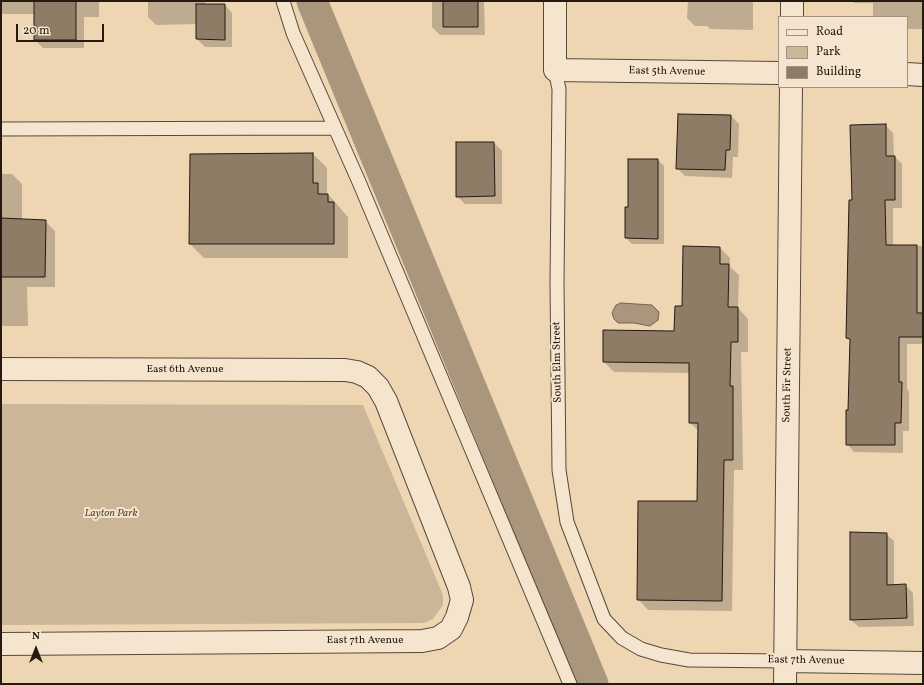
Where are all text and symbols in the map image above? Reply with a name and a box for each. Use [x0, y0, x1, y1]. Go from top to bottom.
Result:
scale bar [18, 16, 106, 42]
legend [778, 16, 908, 88]
text: 20 m [23, 23, 50, 39]
text: Road [816, 24, 843, 40]
text: Park [816, 44, 841, 60]
text: Building [816, 64, 861, 80]
street label: East 5th Avenue [629, 65, 705, 79]
street label: South Elm Street [551, 321, 565, 403]
street label: South Fir Street [781, 347, 795, 423]
street label: East 6th Avenue [146, 363, 224, 377]
park label: Layton Park [84, 507, 138, 521]
north arrow [16, 629, 56, 669]
text: N [32, 629, 40, 644]
street label: East 7th Avenue [327, 634, 403, 648]
street label: East 7th Avenue [767, 654, 845, 668]

